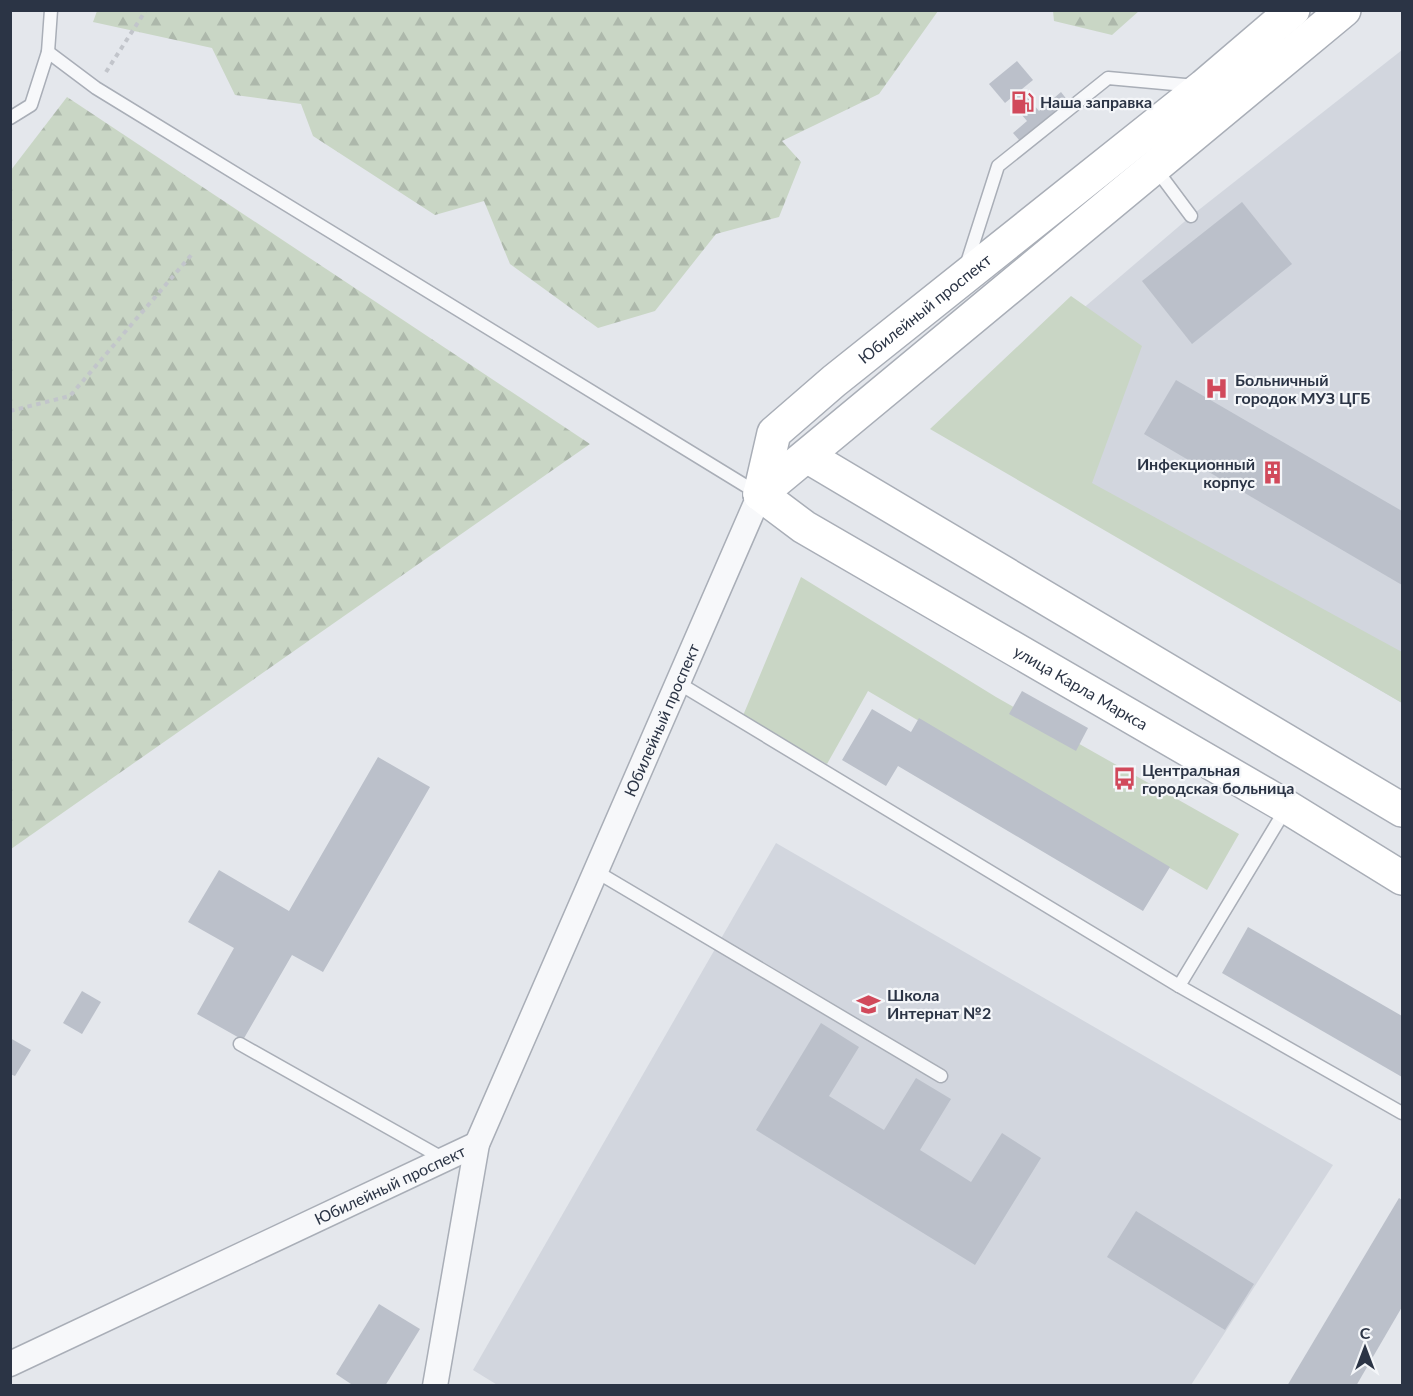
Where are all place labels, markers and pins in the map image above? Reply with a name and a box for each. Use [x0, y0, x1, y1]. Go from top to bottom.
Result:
fuel station icon: Наша заправка [1009, 89, 1035, 115]
place label: Наша заправка [1040, 92, 1152, 111]
place label: Больничный городок МУЗ ЦГБ [1235, 370, 1370, 407]
hospital icon: Больничный городок МУЗ ЦГБ [1204, 376, 1230, 402]
place label: Инфекционный корпус [1137, 454, 1255, 491]
building icon: Инфекционный корпус [1260, 460, 1286, 486]
place label: Центральная городская больница [1142, 760, 1294, 797]
bus stop icon: Центральная городская больница [1111, 766, 1137, 792]
place label: Школа Интернат №2 [887, 985, 991, 1022]
school or university icon: Школа Интернат №2 [856, 991, 882, 1017]

